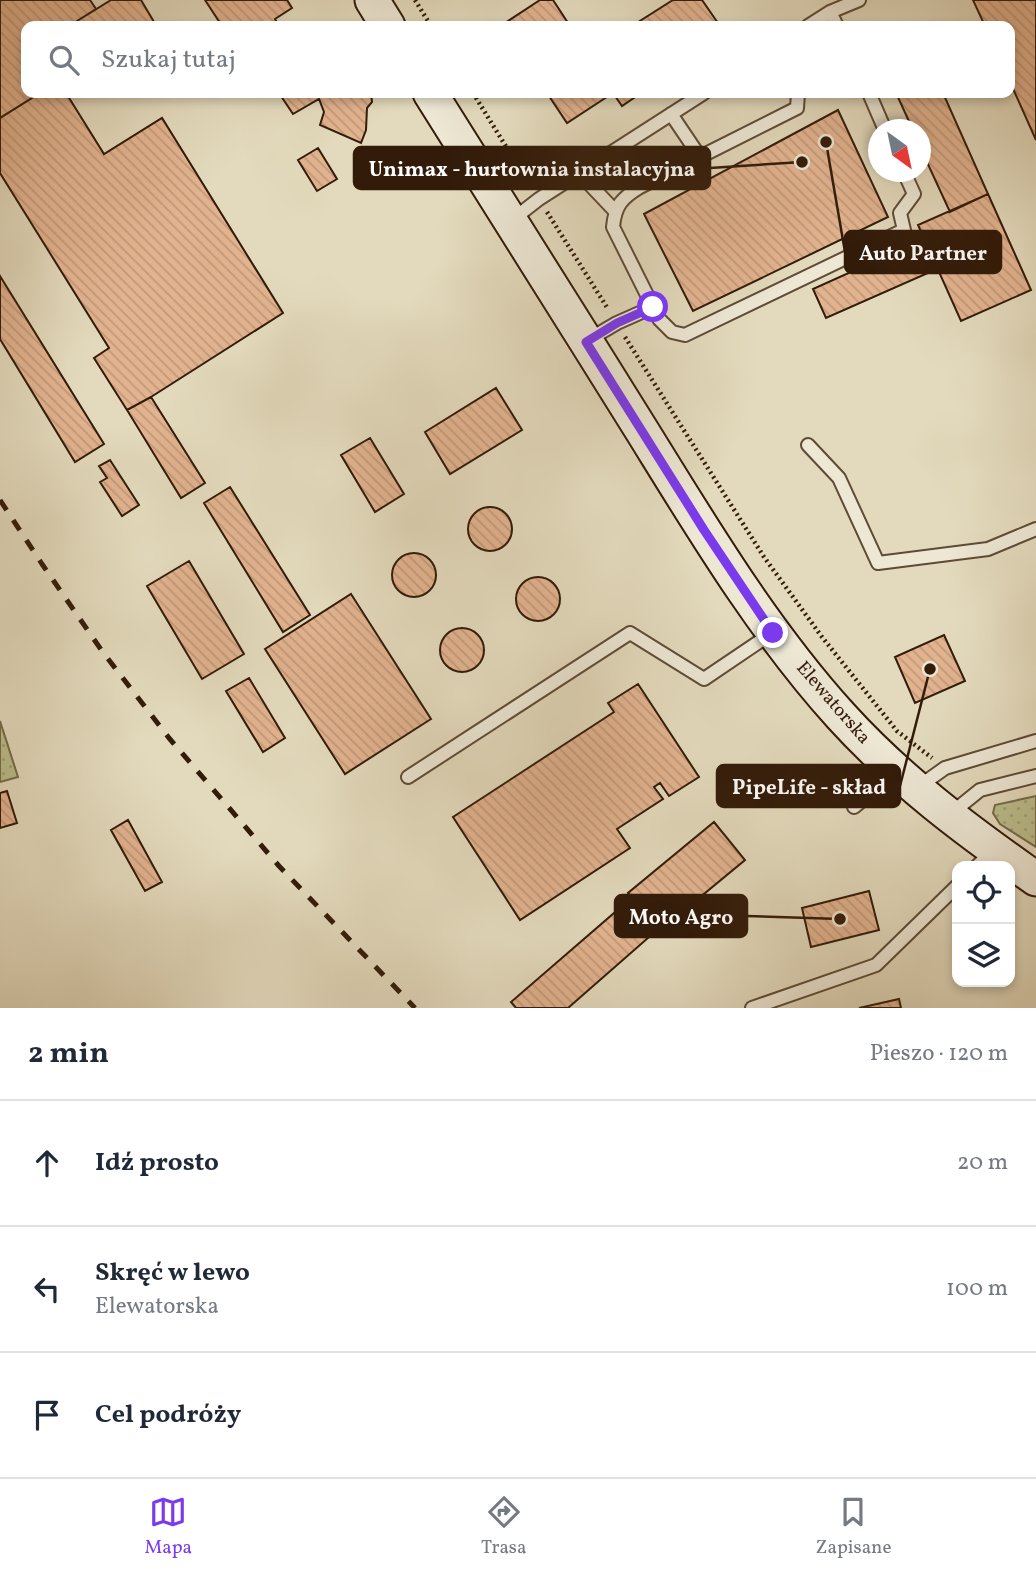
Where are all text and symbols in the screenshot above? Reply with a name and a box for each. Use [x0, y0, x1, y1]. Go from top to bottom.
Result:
search box [21, 21, 1015, 98]
icon: search [45, 41, 83, 79]
text: Szukaj tutaj [101, 42, 236, 78]
north arrow [868, 119, 931, 182]
callout: Unimax - hurtownia instalacyjna [354, 147, 710, 189]
text: Unimax - hurtownia instalacyjna [369, 156, 695, 185]
callout: Auto Partner [845, 231, 1001, 273]
text: Auto Partner [859, 240, 987, 269]
route start [637, 291, 668, 322]
route end [757, 617, 788, 648]
street label: Elewatorska [790, 656, 876, 750]
callout: PipeLife - skład [717, 765, 900, 807]
text: PipeLife - skład [732, 774, 886, 803]
map controls [952, 861, 1015, 987]
button: locate [952, 861, 1015, 924]
callout: Moto Agro [615, 895, 747, 937]
text: Moto Agro [629, 904, 733, 933]
button: layers [952, 924, 1015, 987]
text: 2 min [28, 1033, 109, 1075]
text: Pieszo · 120 m [870, 1038, 1008, 1070]
icon: ahead [28, 1144, 66, 1182]
text: Idź prosto [95, 1145, 219, 1181]
text: 20 m [957, 1147, 1008, 1179]
text: Skręć w lewo [95, 1255, 250, 1291]
icon: left [28, 1270, 66, 1308]
text: 100 m [946, 1273, 1008, 1305]
text: Elewatorska [95, 1291, 219, 1323]
icon: arrive [28, 1396, 66, 1434]
text: Cel podróży [95, 1397, 241, 1433]
tab: Mapa [145, 1493, 192, 1561]
tab: Trasa [481, 1493, 526, 1561]
tab: Zapisane [815, 1493, 891, 1561]

